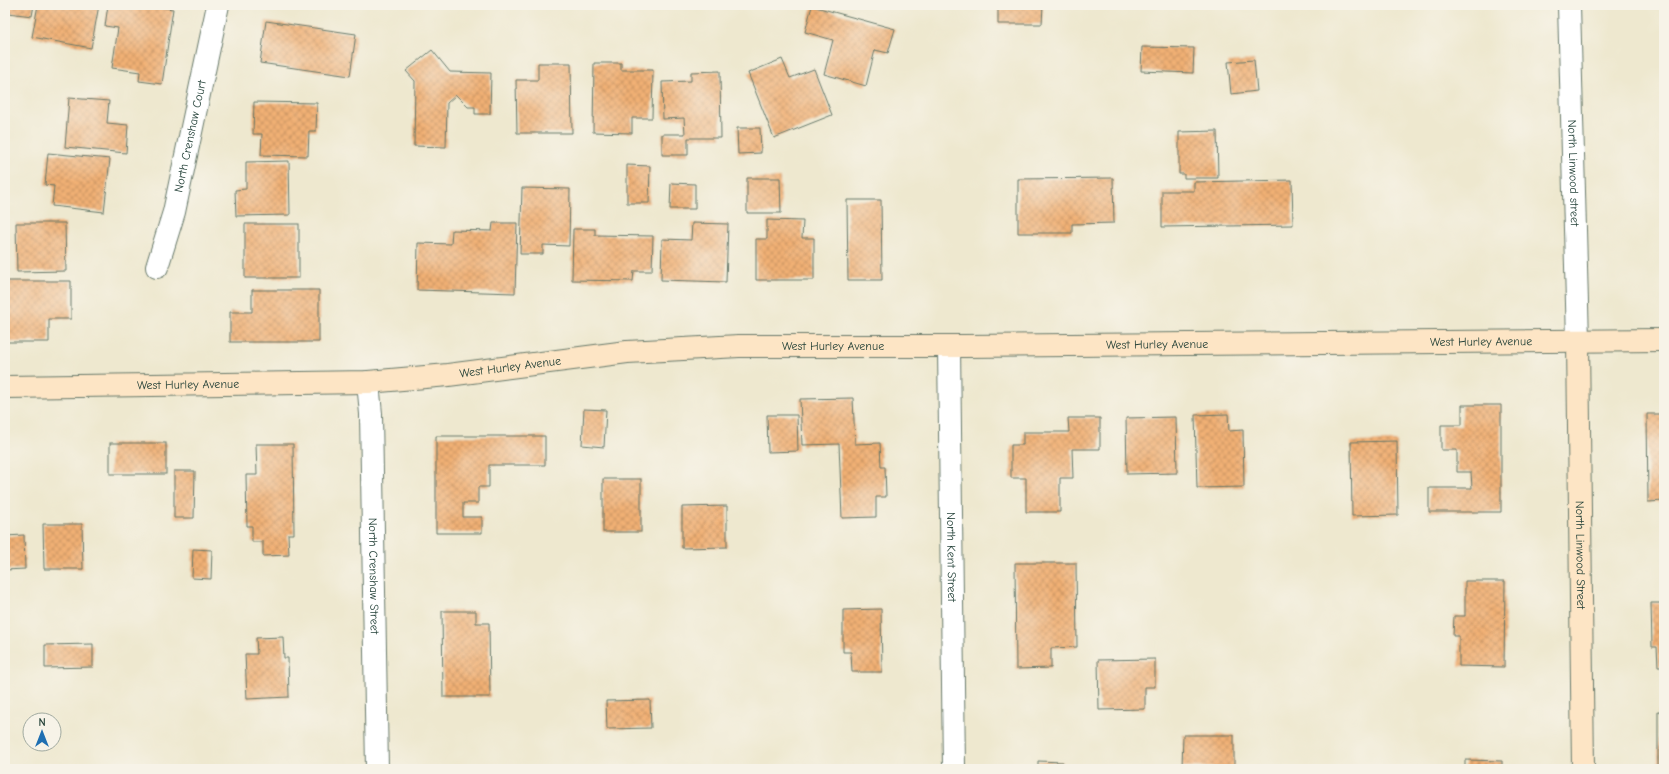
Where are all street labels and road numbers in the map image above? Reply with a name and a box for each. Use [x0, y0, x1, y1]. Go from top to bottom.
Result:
street label: North Crenshaw Court [171, 78, 209, 194]
street label: North Linwood street [1565, 119, 1582, 227]
street label: West Hurley Avenue [1430, 334, 1532, 349]
street label: West Hurley Avenue [1106, 337, 1208, 352]
street label: West Hurley Avenue [782, 339, 884, 353]
street label: West Hurley Avenue [459, 354, 562, 380]
street label: West Hurley Avenue [137, 377, 239, 392]
street label: North Linwood Street [1573, 501, 1588, 610]
street label: North Kent Street [944, 512, 959, 603]
street label: North Crenshaw Street [366, 518, 382, 635]

